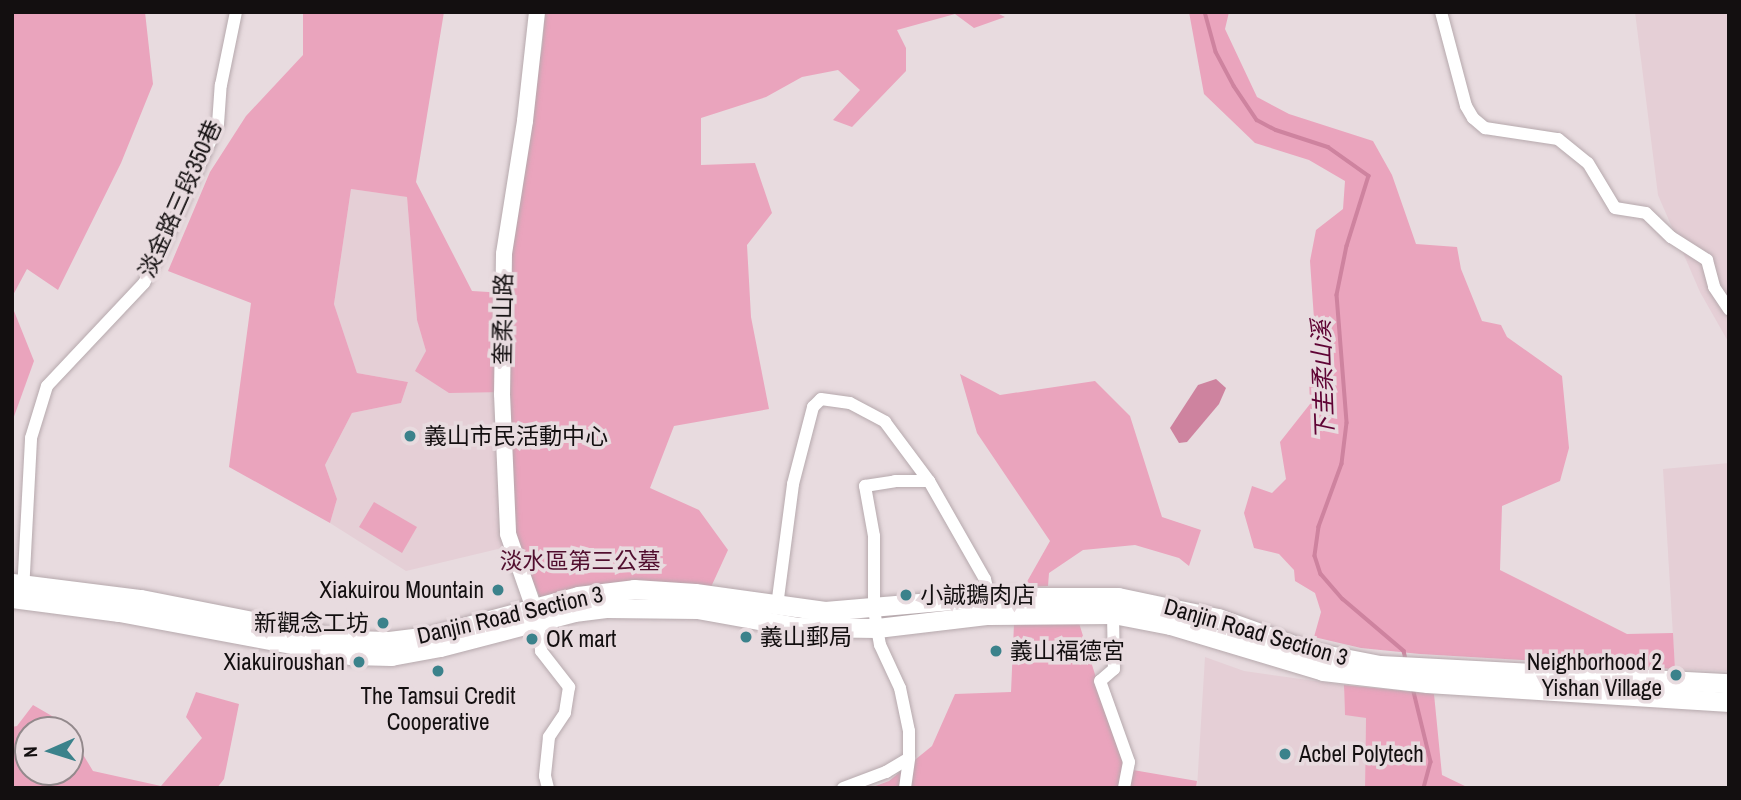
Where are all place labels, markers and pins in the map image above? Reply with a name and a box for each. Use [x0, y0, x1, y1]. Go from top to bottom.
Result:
place label: 義山市民活動中心 [424, 422, 608, 450]
marker: 義山市民活動中心 [402, 428, 418, 444]
place label: Xiakuirou Mountain [319, 576, 484, 604]
place label: 小誠鵝肉店 [920, 581, 1035, 609]
marker: Xiakuirou Mountain [490, 582, 506, 598]
marker: 小誠鵝肉店 [898, 587, 914, 603]
place label: 新觀念工坊 [254, 609, 369, 637]
marker: 新觀念工坊 [375, 615, 391, 631]
place label: 義山郵局 [760, 623, 852, 651]
place label: OK mart [546, 625, 616, 653]
marker: 義山郵局 [738, 629, 754, 645]
marker: OK mart [524, 631, 540, 647]
place label: 義山福德宮 [1010, 637, 1125, 665]
marker: 義山福德宮 [988, 643, 1004, 659]
place label: Xiakuiroushan [223, 648, 345, 676]
place label: Neighborhood 2 Yishan Village [1527, 648, 1662, 702]
marker: Xiakuiroushan [351, 654, 367, 670]
marker: The Tamsui Credit Cooperative [430, 663, 446, 679]
marker: Neighborhood 2 Yishan Village [1668, 667, 1684, 683]
place label: The Tamsui Credit Cooperative [360, 682, 516, 736]
place label: Acbel Polytech [1299, 740, 1424, 768]
marker: Acbel Polytech [1277, 746, 1293, 762]

